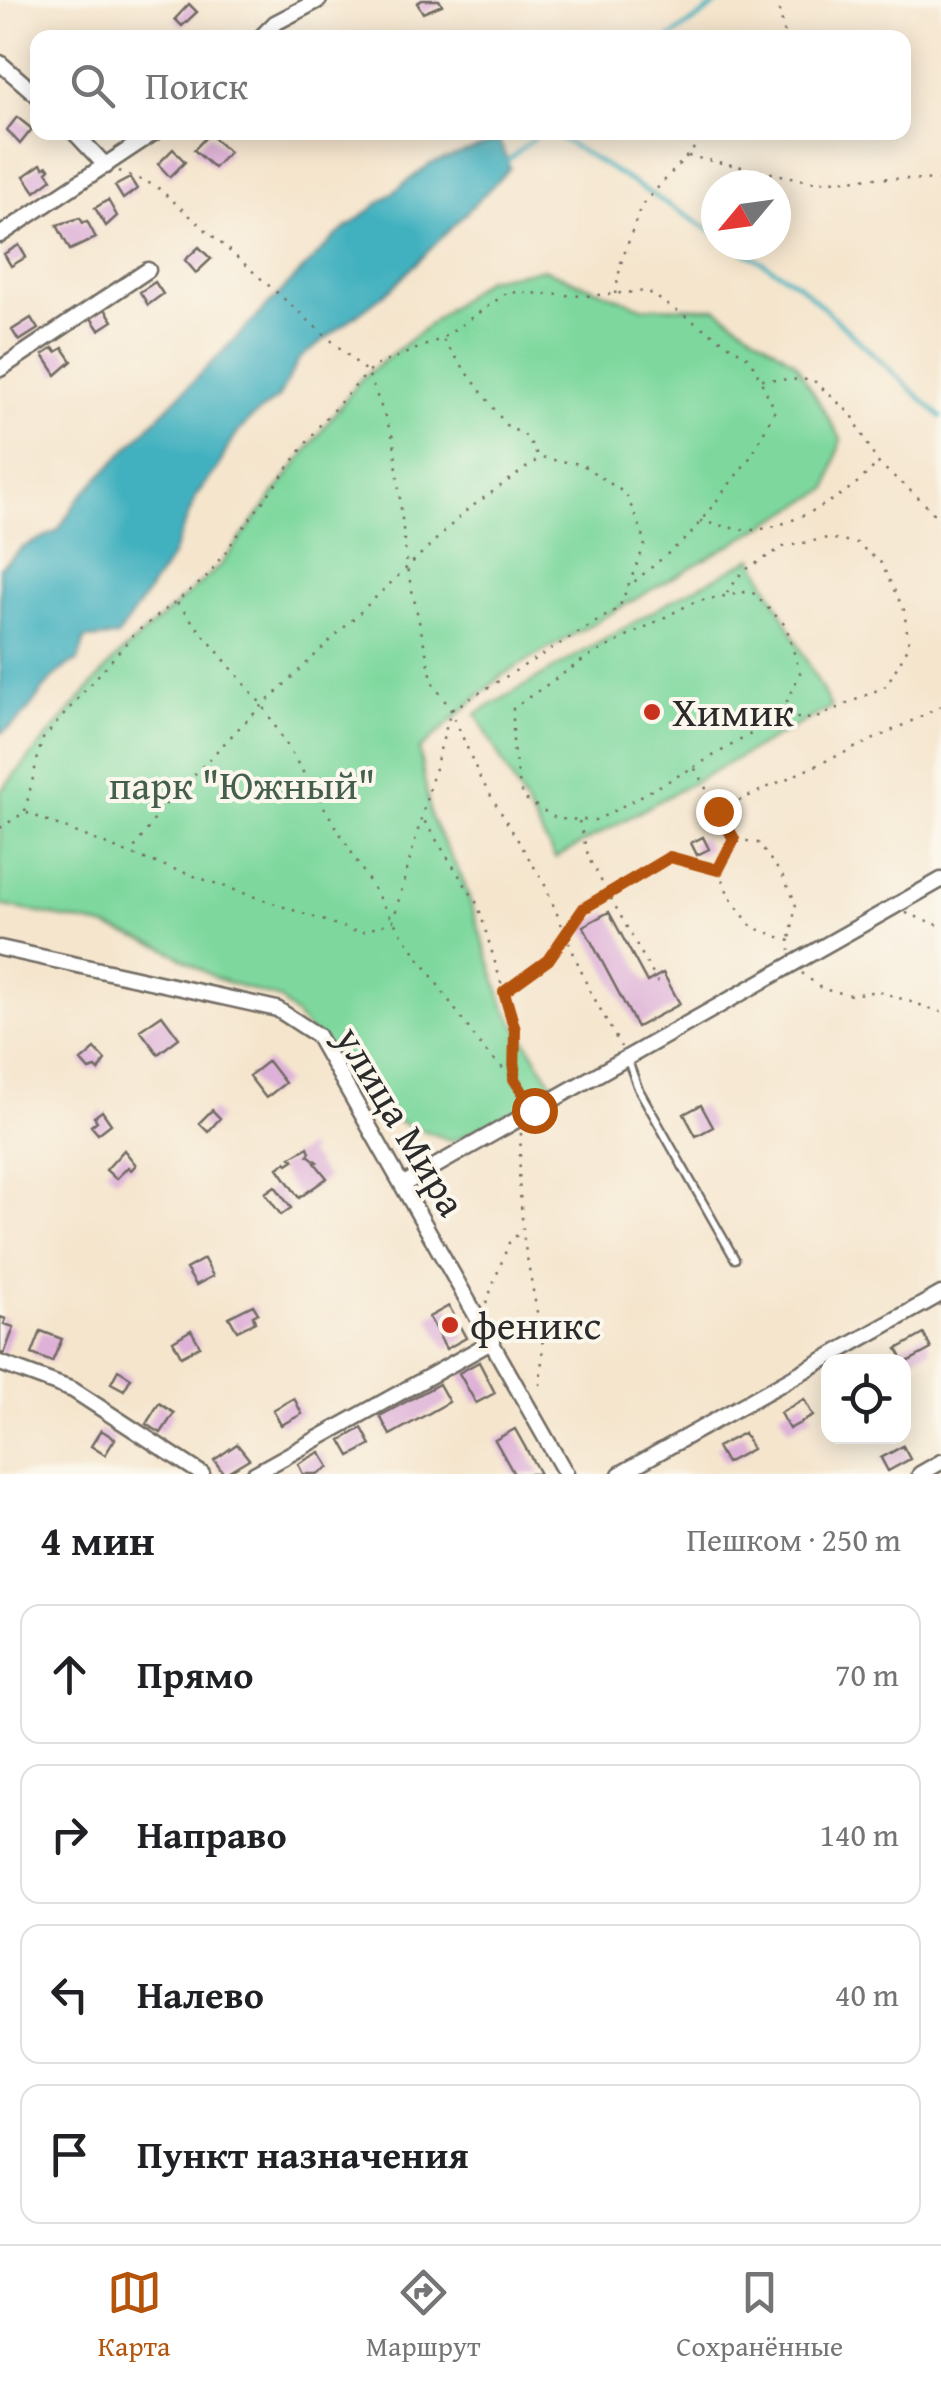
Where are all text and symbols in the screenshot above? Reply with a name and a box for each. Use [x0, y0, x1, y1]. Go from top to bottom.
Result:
search box [30, 30, 911, 140]
text: Поиск [145, 57, 248, 113]
icon: search [65, 58, 120, 113]
north arrow [701, 170, 791, 260]
place label: Химик [672, 682, 794, 741]
marker: Химик [641, 701, 663, 723]
park label: парк "Южный" [109, 755, 375, 814]
route end [696, 789, 742, 835]
street label: улица Мира [321, 1014, 481, 1227]
route start [512, 1088, 558, 1134]
place label: феникс [470, 1295, 601, 1354]
marker: феникс [439, 1314, 461, 1336]
map controls [821, 1354, 911, 1444]
button: locate [821, 1354, 911, 1444]
text: 4 мин [40, 1509, 155, 1570]
text: Пешком · 250 m [686, 1516, 901, 1563]
text: Прямо [137, 1646, 253, 1702]
icon: ahead [42, 1647, 97, 1702]
text: 70 m [835, 1651, 899, 1698]
text: Направо [137, 1806, 287, 1862]
icon: right [42, 1807, 97, 1862]
text: 140 m [820, 1811, 899, 1858]
text: Налево [137, 1966, 264, 2022]
icon: left [42, 1967, 97, 2022]
text: 40 m [835, 1971, 899, 2018]
text: Пункт назначения [137, 2126, 469, 2182]
icon: arrive [42, 2127, 97, 2182]
tab: Карта [98, 2265, 170, 2366]
tab: Маршрут [366, 2265, 481, 2366]
tab: Сохранённые [676, 2265, 843, 2366]

